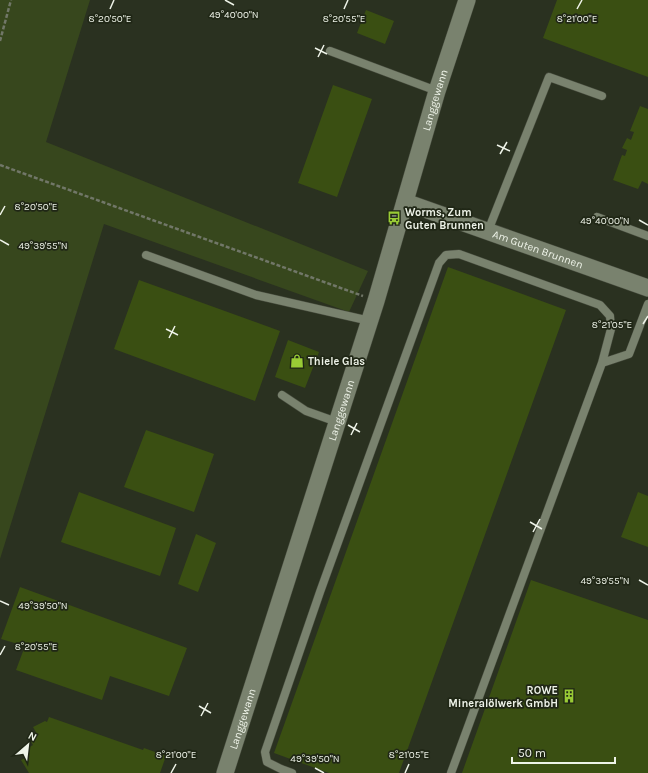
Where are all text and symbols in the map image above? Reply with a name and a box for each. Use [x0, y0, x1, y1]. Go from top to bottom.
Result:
text: 49°40'00"N [209, 9, 259, 21]
text: 8°20'50"E [89, 13, 131, 25]
text: 8°20'55"E [323, 13, 365, 25]
text: 8°21'00"E [557, 13, 597, 25]
street label: Langgewann [419, 68, 450, 132]
text: 8°20'50"E [15, 201, 57, 213]
place label: Worms, Zum Guten Brunnen [405, 206, 484, 232]
bus stop icon: Worms, Zum Guten Brunnen [386, 210, 402, 226]
text: 49°40'00"N [580, 215, 630, 227]
street label: Am Guten Brunnen [491, 227, 585, 271]
text: 49°39'55"N [18, 240, 68, 252]
text: 8°21'05"E [592, 319, 632, 331]
shop icon: Thiele Glas [289, 353, 305, 369]
place label: Thiele Glas [308, 355, 365, 368]
street label: Langgewann [325, 378, 357, 442]
text: 49°39'55"N [580, 575, 630, 587]
text: 49°39'50"N [18, 600, 68, 612]
text: 8°20'55"E [15, 641, 57, 653]
place label: ROWE Mineralölwerk GmbH [448, 684, 558, 710]
street label: Langgewann [227, 687, 258, 751]
building icon: ROWE Mineralölwerk GmbH [561, 688, 577, 704]
north arrow [8, 725, 48, 765]
text: N [26, 729, 39, 744]
scale bar [512, 739, 615, 765]
text: 50 m [518, 746, 546, 760]
text: 8°21'00"E [156, 749, 196, 761]
text: 8°21'05"E [389, 749, 429, 761]
text: 49°39'50"N [290, 753, 340, 765]

